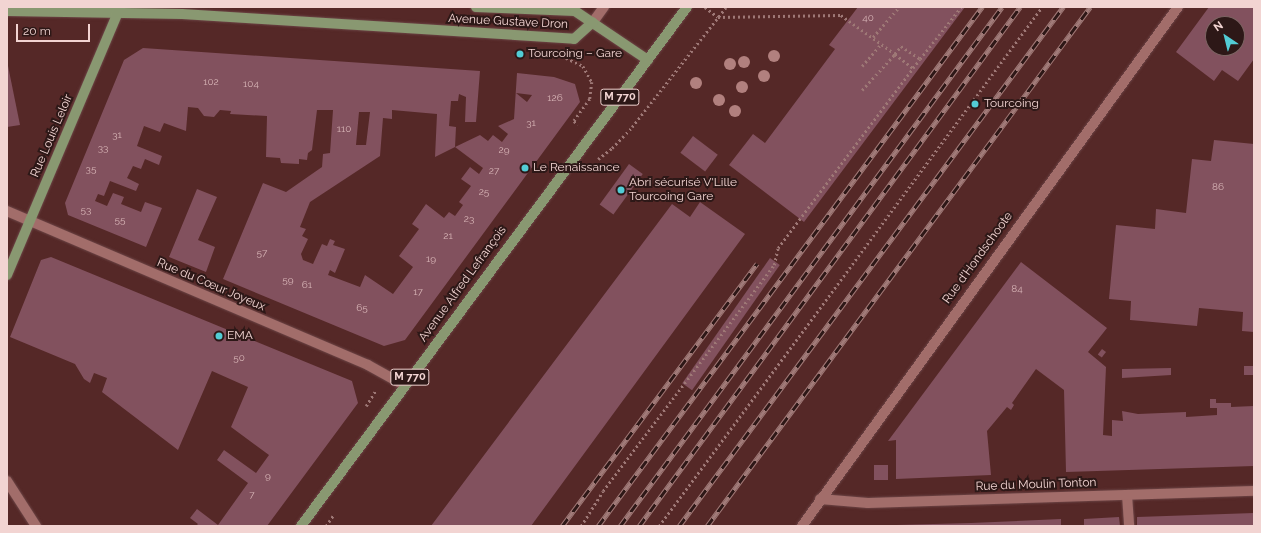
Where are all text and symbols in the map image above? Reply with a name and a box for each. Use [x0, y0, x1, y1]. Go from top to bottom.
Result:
street label: Avenue Gustave Dron [448, 12, 568, 32]
house number: 40 [862, 12, 874, 24]
scale bar [18, 16, 92, 42]
north arrow [1205, 16, 1245, 56]
text: N [1211, 19, 1226, 34]
text: 20 m [23, 24, 51, 38]
place label: Tourcoing – Gare [528, 47, 622, 61]
marker: Tourcoing – Gare [515, 49, 525, 59]
house number: 102 [203, 76, 219, 88]
house number: 104 [243, 78, 259, 90]
road number: M 770 [600, 88, 640, 106]
street label: Rue Louis Leloir [28, 92, 76, 180]
house number: 126 [547, 92, 563, 104]
place label: Tourcoing [984, 97, 1039, 111]
marker: Tourcoing [969, 98, 981, 110]
house number: 31 [526, 117, 536, 129]
house number: 110 [337, 123, 351, 135]
house number: 31 [112, 129, 122, 141]
house number: 33 [98, 142, 108, 154]
house number: 29 [498, 144, 510, 156]
place label: Le Renaissance [533, 161, 620, 175]
house number: 35 [86, 163, 96, 175]
marker: Le Renaissance [520, 163, 530, 173]
house number: 27 [489, 165, 499, 177]
place label: Abri sécurisé V'Lille Tourcoing Gare [629, 176, 737, 204]
house number: 86 [1212, 181, 1224, 193]
marker: Abri sécurisé V'Lille Tourcoing Gare [616, 185, 626, 195]
house number: 25 [479, 186, 489, 198]
house number: 53 [81, 204, 91, 216]
street label: Rue d'Hondschoote [940, 209, 1016, 307]
house number: 23 [464, 213, 474, 225]
house number: 55 [115, 214, 125, 226]
street label: Avenue Alfred Lefrançois [416, 223, 510, 345]
house number: 21 [443, 230, 453, 242]
house number: 57 [257, 247, 267, 259]
house number: 19 [426, 253, 436, 265]
street label: Rue du Cœur Joyeux [154, 256, 268, 314]
house number: 59 [282, 274, 294, 286]
house number: 61 [302, 279, 312, 291]
house number: 84 [1011, 283, 1023, 295]
house number: 17 [413, 286, 423, 298]
house number: 65 [356, 302, 368, 314]
place label: EMA [227, 329, 253, 343]
marker: EMA [214, 331, 224, 341]
house number: 50 [233, 352, 245, 364]
road number: M 770 [390, 368, 430, 386]
house number: 9 [265, 470, 271, 482]
street label: Rue du Moulin Tonton [975, 476, 1097, 494]
house number: 7 [249, 489, 255, 501]

